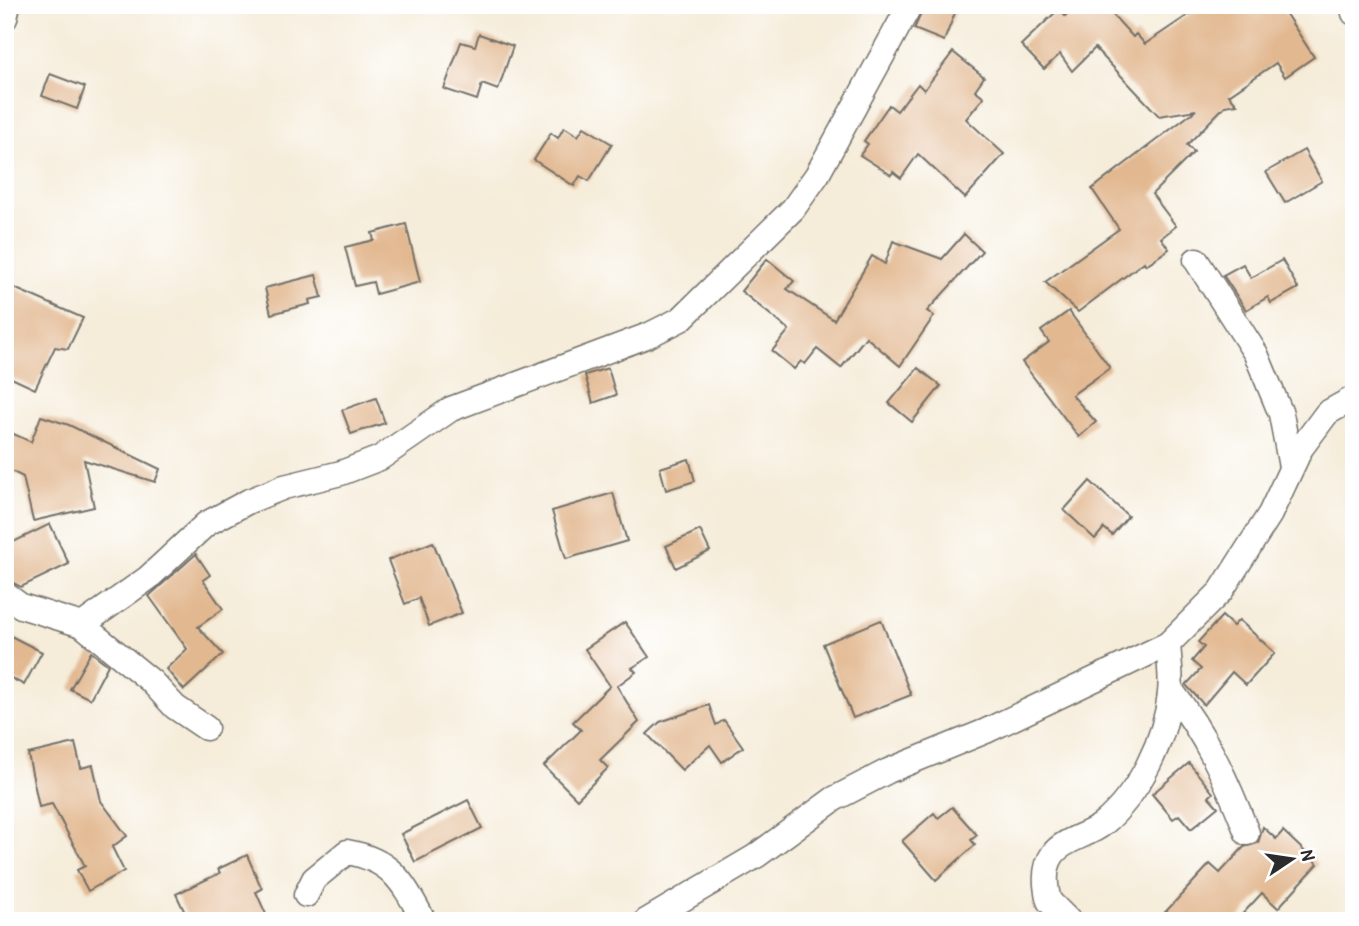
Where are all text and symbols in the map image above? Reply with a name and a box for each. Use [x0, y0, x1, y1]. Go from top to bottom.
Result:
north arrow [1258, 824, 1328, 894]
text: N [1295, 847, 1322, 863]

